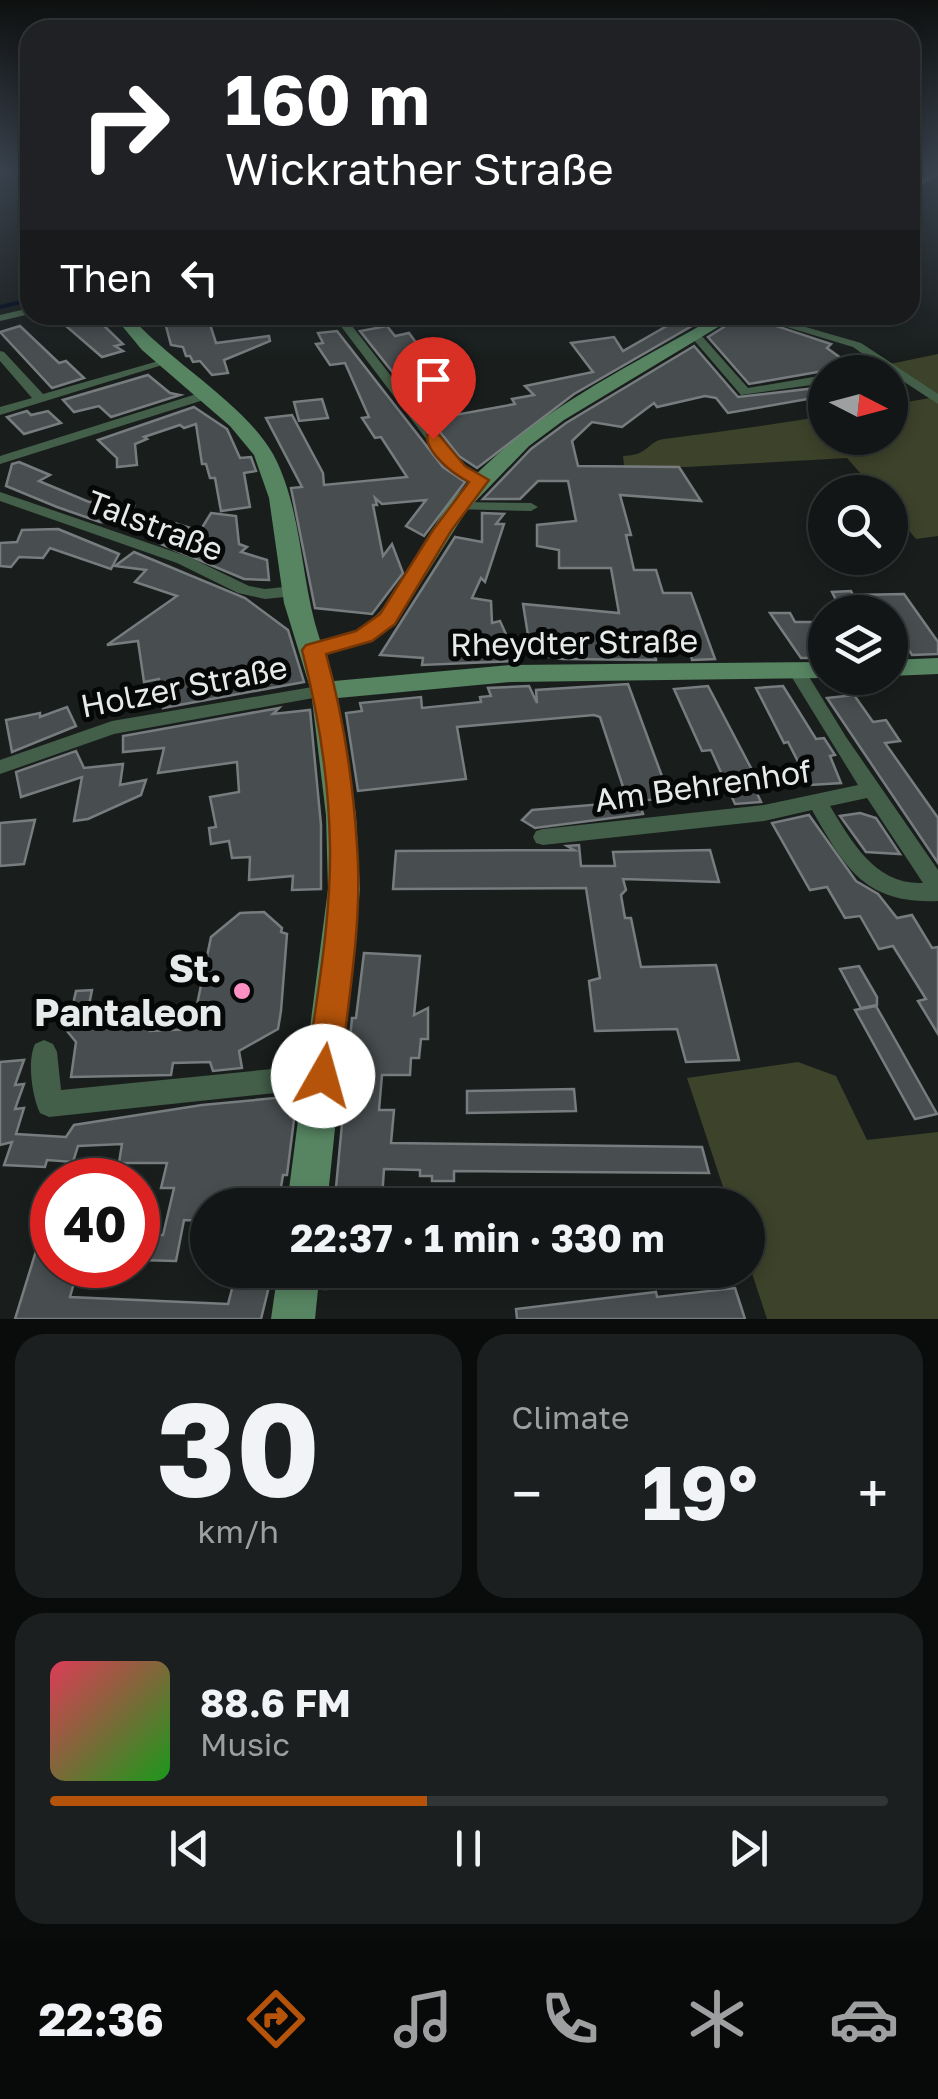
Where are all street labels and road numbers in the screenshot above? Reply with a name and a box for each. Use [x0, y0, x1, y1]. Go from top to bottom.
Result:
street label: Talstraße [82, 482, 229, 568]
street label: Rheydter Straße [450, 621, 698, 663]
street label: Holzer Straße [77, 647, 290, 725]
street label: Am Behrenhof [592, 751, 814, 819]

